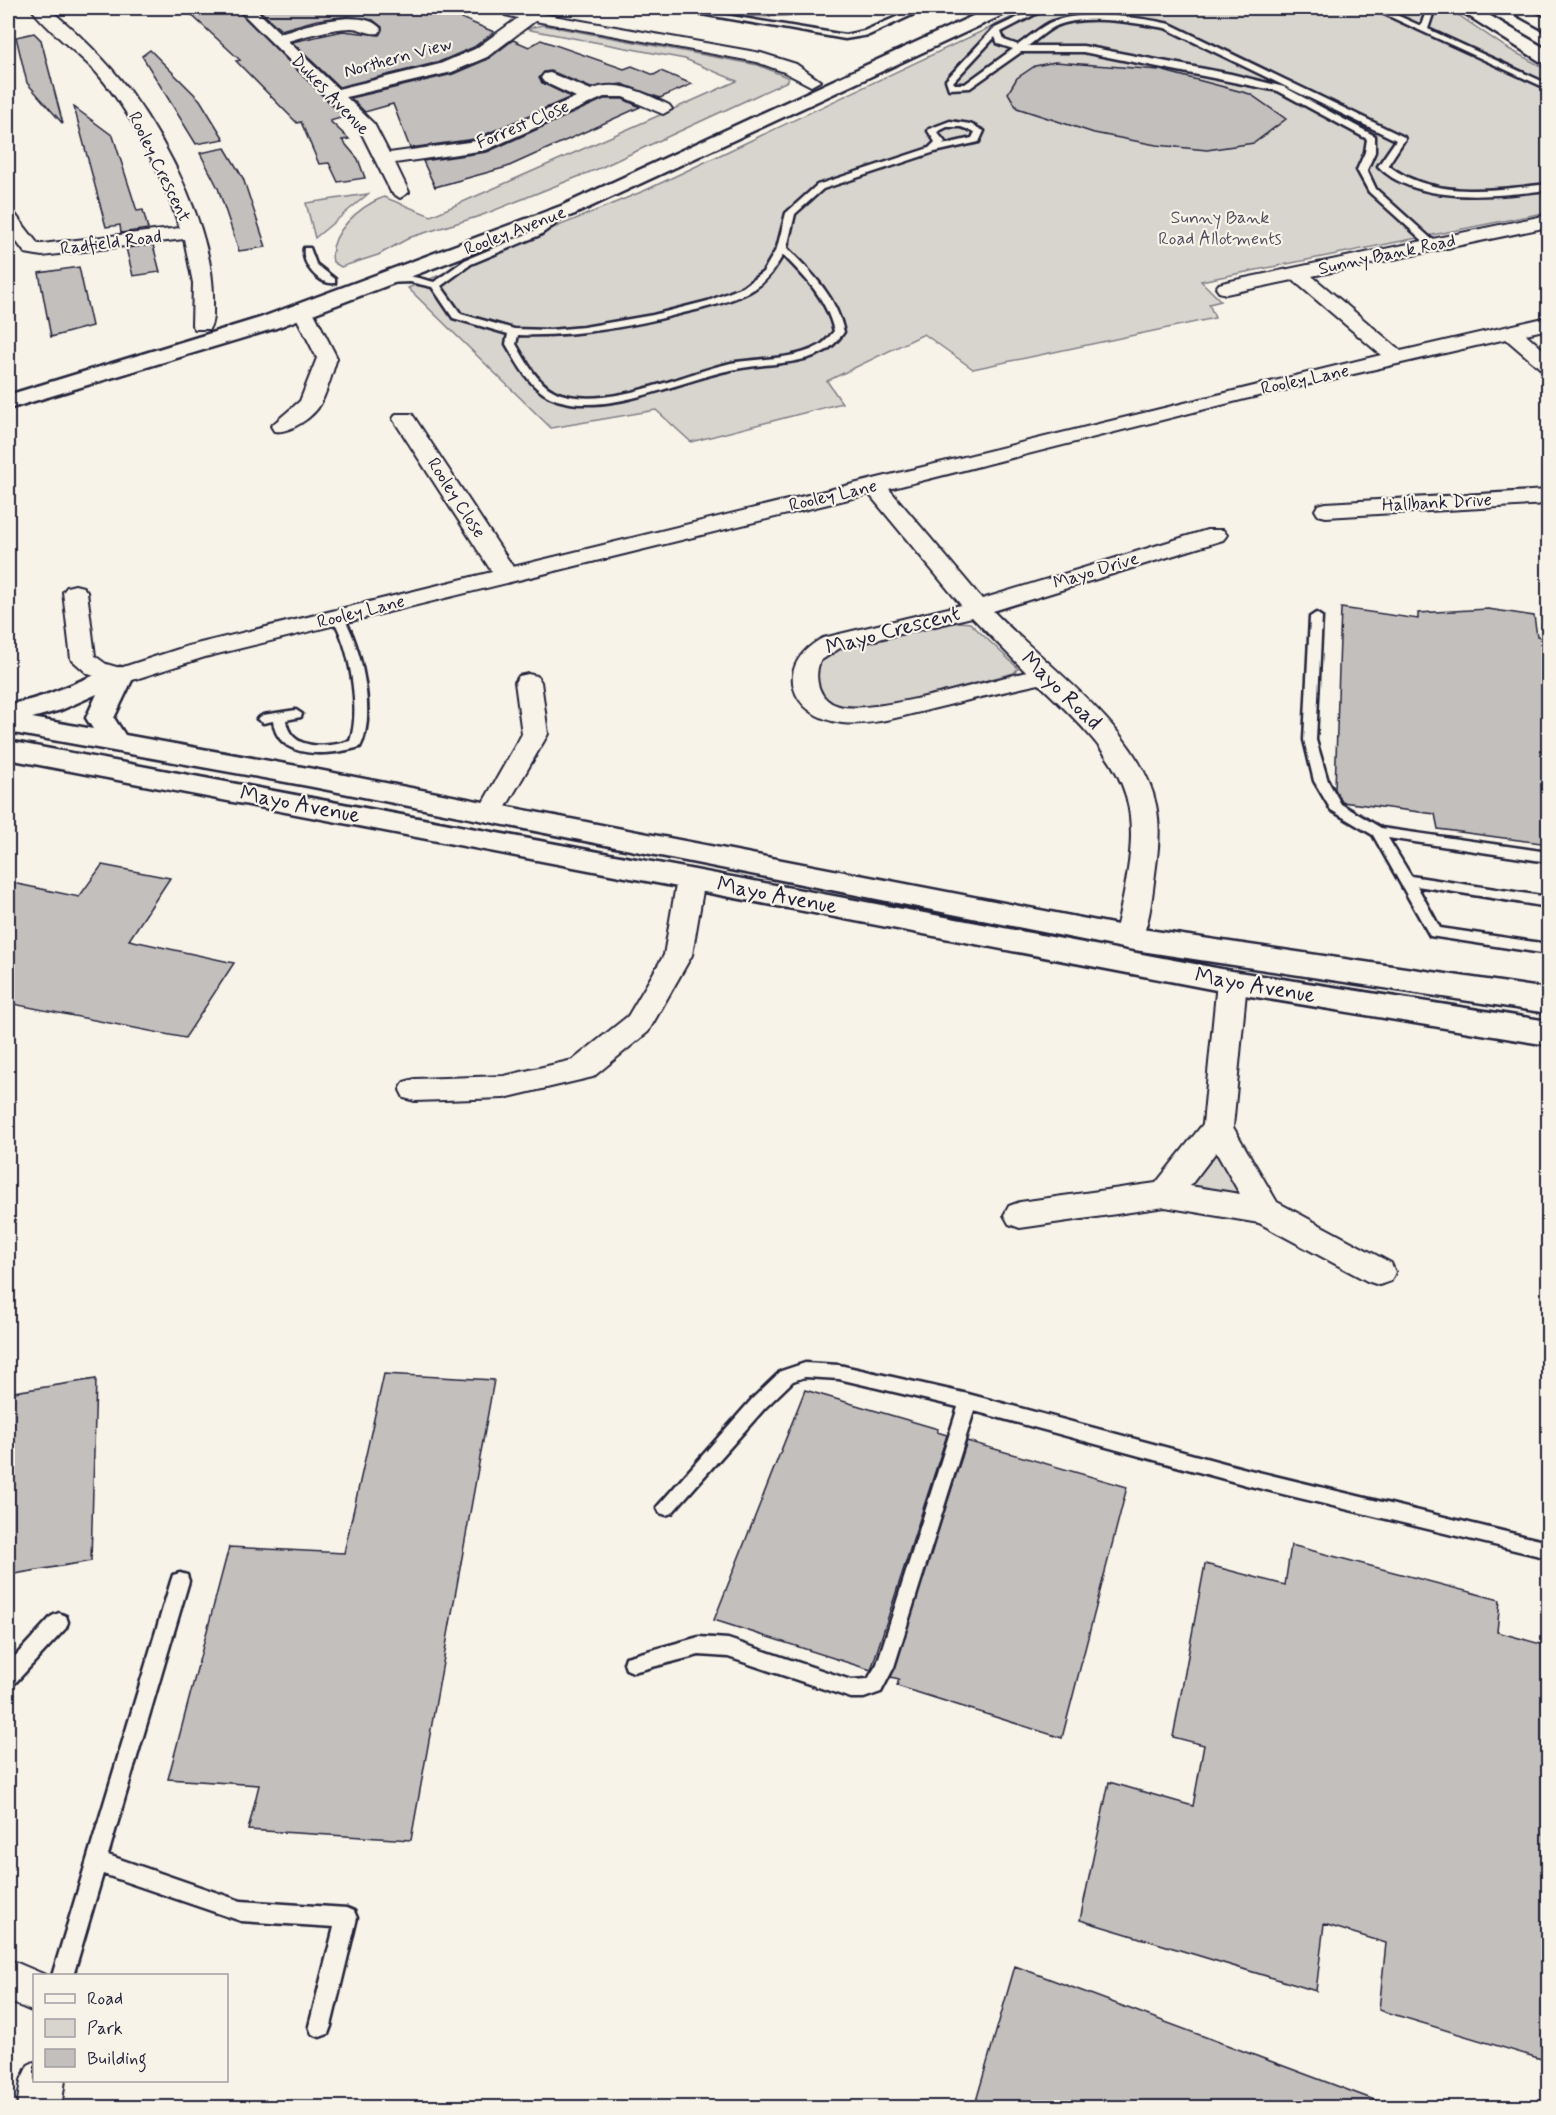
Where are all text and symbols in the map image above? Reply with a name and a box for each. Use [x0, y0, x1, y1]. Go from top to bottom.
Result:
street label: Northern View [341, 32, 455, 84]
street label: Dukes Avenue [285, 49, 375, 141]
street label: Forrest Close [473, 95, 573, 155]
street label: Rooley Crescent [122, 108, 196, 226]
street label: Rooley Avenue [461, 200, 570, 261]
park label: Sunny Bank Road Allotments [1158, 206, 1282, 251]
street label: Radfield Road [59, 225, 163, 261]
street label: Sunny Bank Road [1316, 229, 1458, 281]
street label: Rooley Lane [1259, 359, 1351, 401]
street label: Rooley Close [421, 453, 491, 543]
street label: Rooley Lane [787, 474, 879, 518]
street label: Hallbank Drive [1381, 488, 1493, 518]
street label: Mayo Drive [1050, 547, 1142, 595]
street label: Rooley Lane [315, 590, 407, 634]
street label: Mayo Crescent [823, 600, 963, 662]
street label: Mayo Road [1015, 646, 1107, 736]
street label: Mayo Avenue [237, 780, 363, 830]
street label: Mayo Avenue [714, 871, 840, 921]
street label: Mayo Avenue [1192, 962, 1318, 1010]
legend [33, 1974, 228, 2082]
text: Road [87, 1987, 123, 2011]
text: Park [87, 2017, 123, 2041]
text: Building [87, 2047, 147, 2073]

